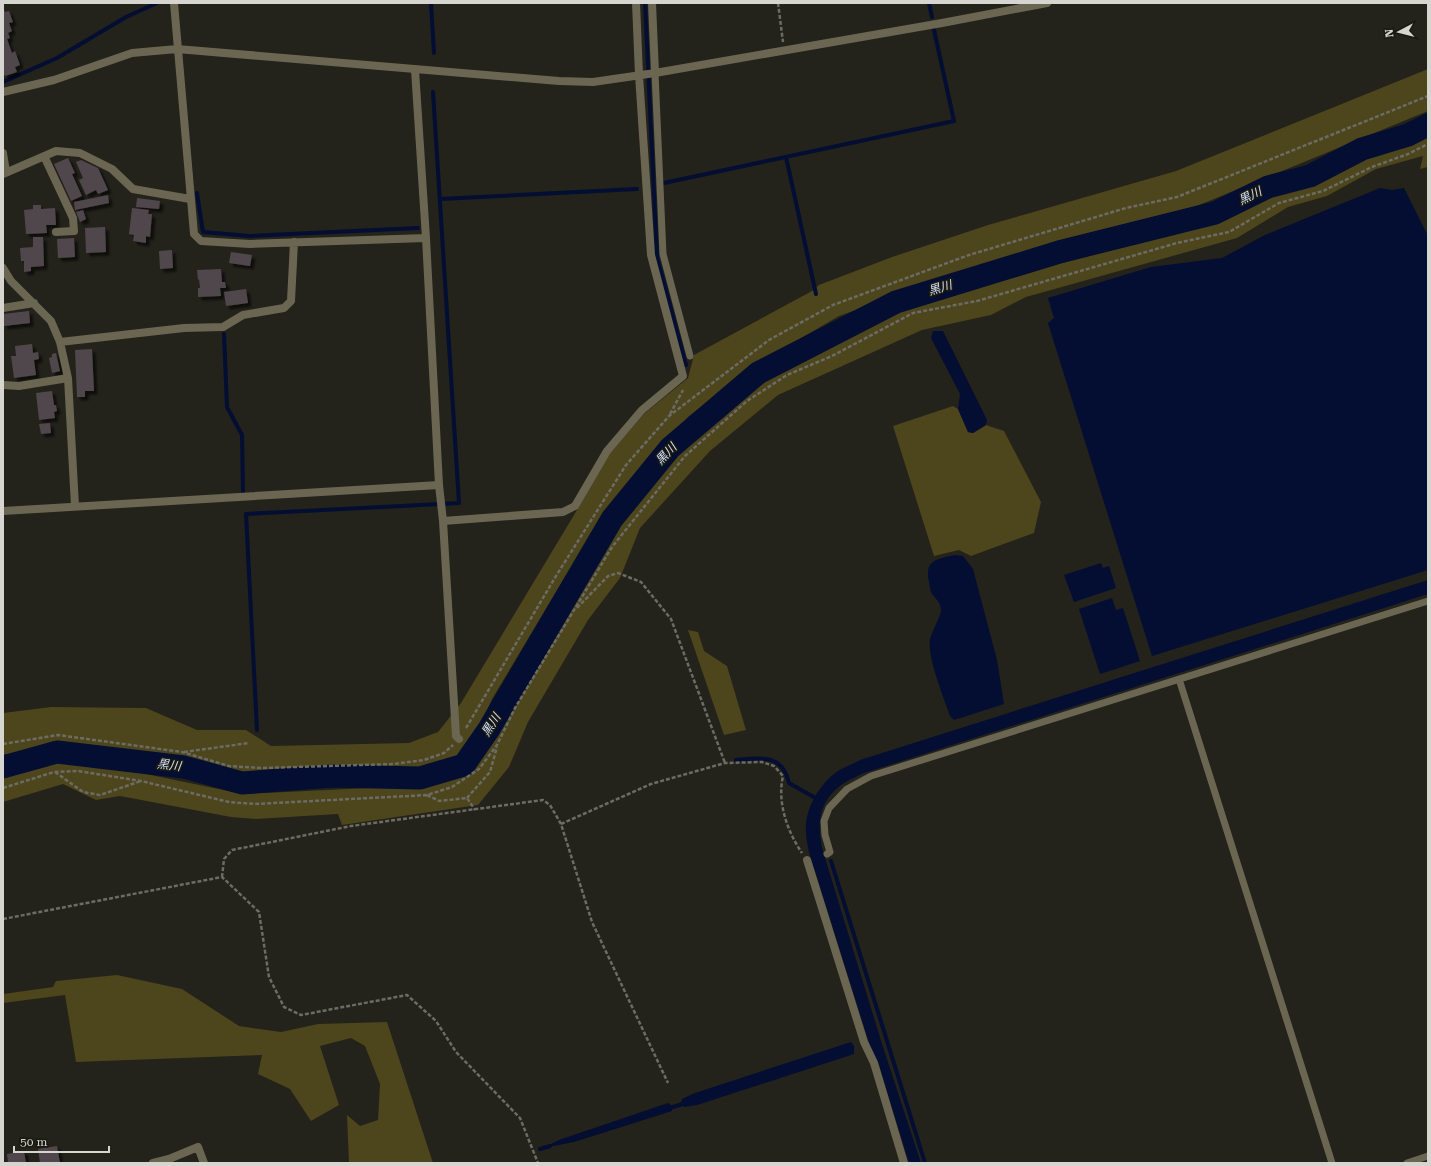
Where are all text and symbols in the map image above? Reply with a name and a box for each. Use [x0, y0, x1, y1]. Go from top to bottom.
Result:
north arrow [1379, 12, 1419, 52]
text: N [1383, 28, 1397, 38]
water label: 黒川 [1236, 184, 1266, 208]
water label: 黒川 [926, 277, 955, 298]
water label: 黒川 [653, 439, 681, 468]
water label: 黒川 [479, 709, 504, 739]
water label: 黒川 [156, 757, 184, 774]
scale bar [14, 1128, 109, 1154]
text: 50 m [20, 1135, 47, 1149]

